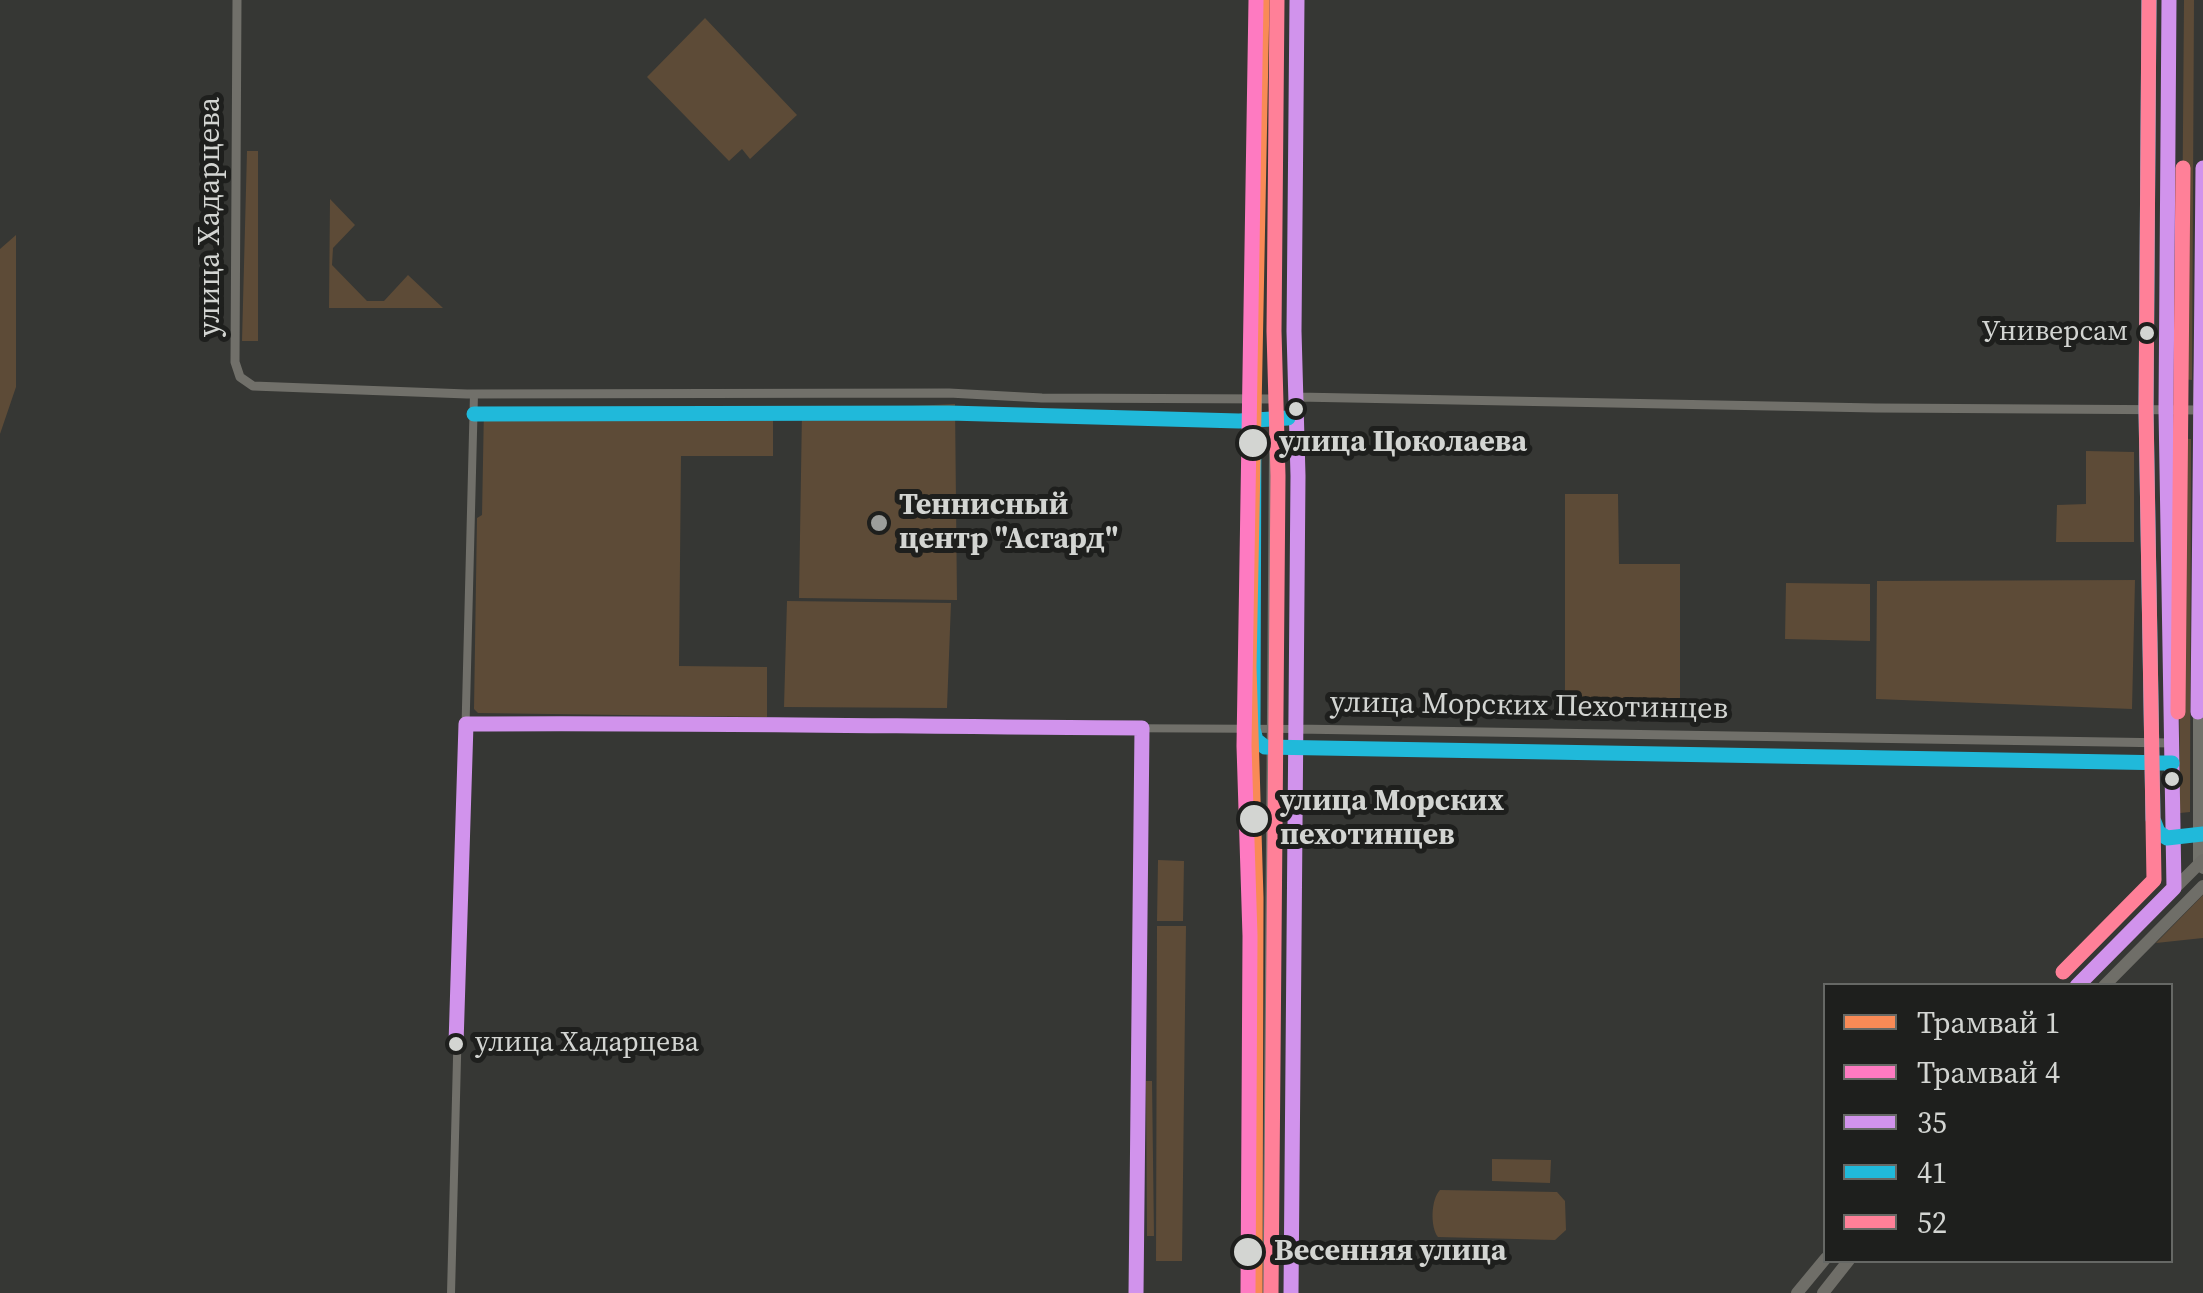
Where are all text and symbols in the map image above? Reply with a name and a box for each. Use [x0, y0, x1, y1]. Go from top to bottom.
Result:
street label: улица Хадарцева [193, 97, 229, 337]
place label: Универсам [1982, 316, 2128, 350]
marker: Универсам [2137, 323, 2157, 343]
unlabelled marker [1286, 399, 1306, 419]
place label: улица Цоколаева [1279, 425, 1527, 461]
marker: улица Цоколаева [1236, 426, 1270, 460]
place label: Теннисный центр "Асгард" [899, 488, 1118, 558]
marker: Теннисный центр "Асгард" [868, 512, 890, 534]
street label: улица Морских Пехотинцев [1330, 686, 1728, 728]
unlabelled marker [2162, 769, 2182, 789]
place label: улица Морских пехотинцев [1280, 784, 1504, 854]
marker: улица Морских пехотинцев [1237, 802, 1271, 836]
legend [1823, 983, 2173, 1263]
text: Трамвай 1 [1917, 1002, 2060, 1043]
place label: улица Хадарцева [475, 1027, 699, 1061]
marker: улица Хадарцева [446, 1034, 466, 1054]
text: Трамвай 4 [1917, 1052, 2060, 1093]
text: 35 [1917, 1102, 1947, 1143]
text: 41 [1917, 1152, 1947, 1193]
text: 52 [1917, 1202, 1947, 1243]
place label: Весенняя улица [1274, 1234, 1507, 1270]
marker: Весенняя улица [1231, 1235, 1265, 1269]

